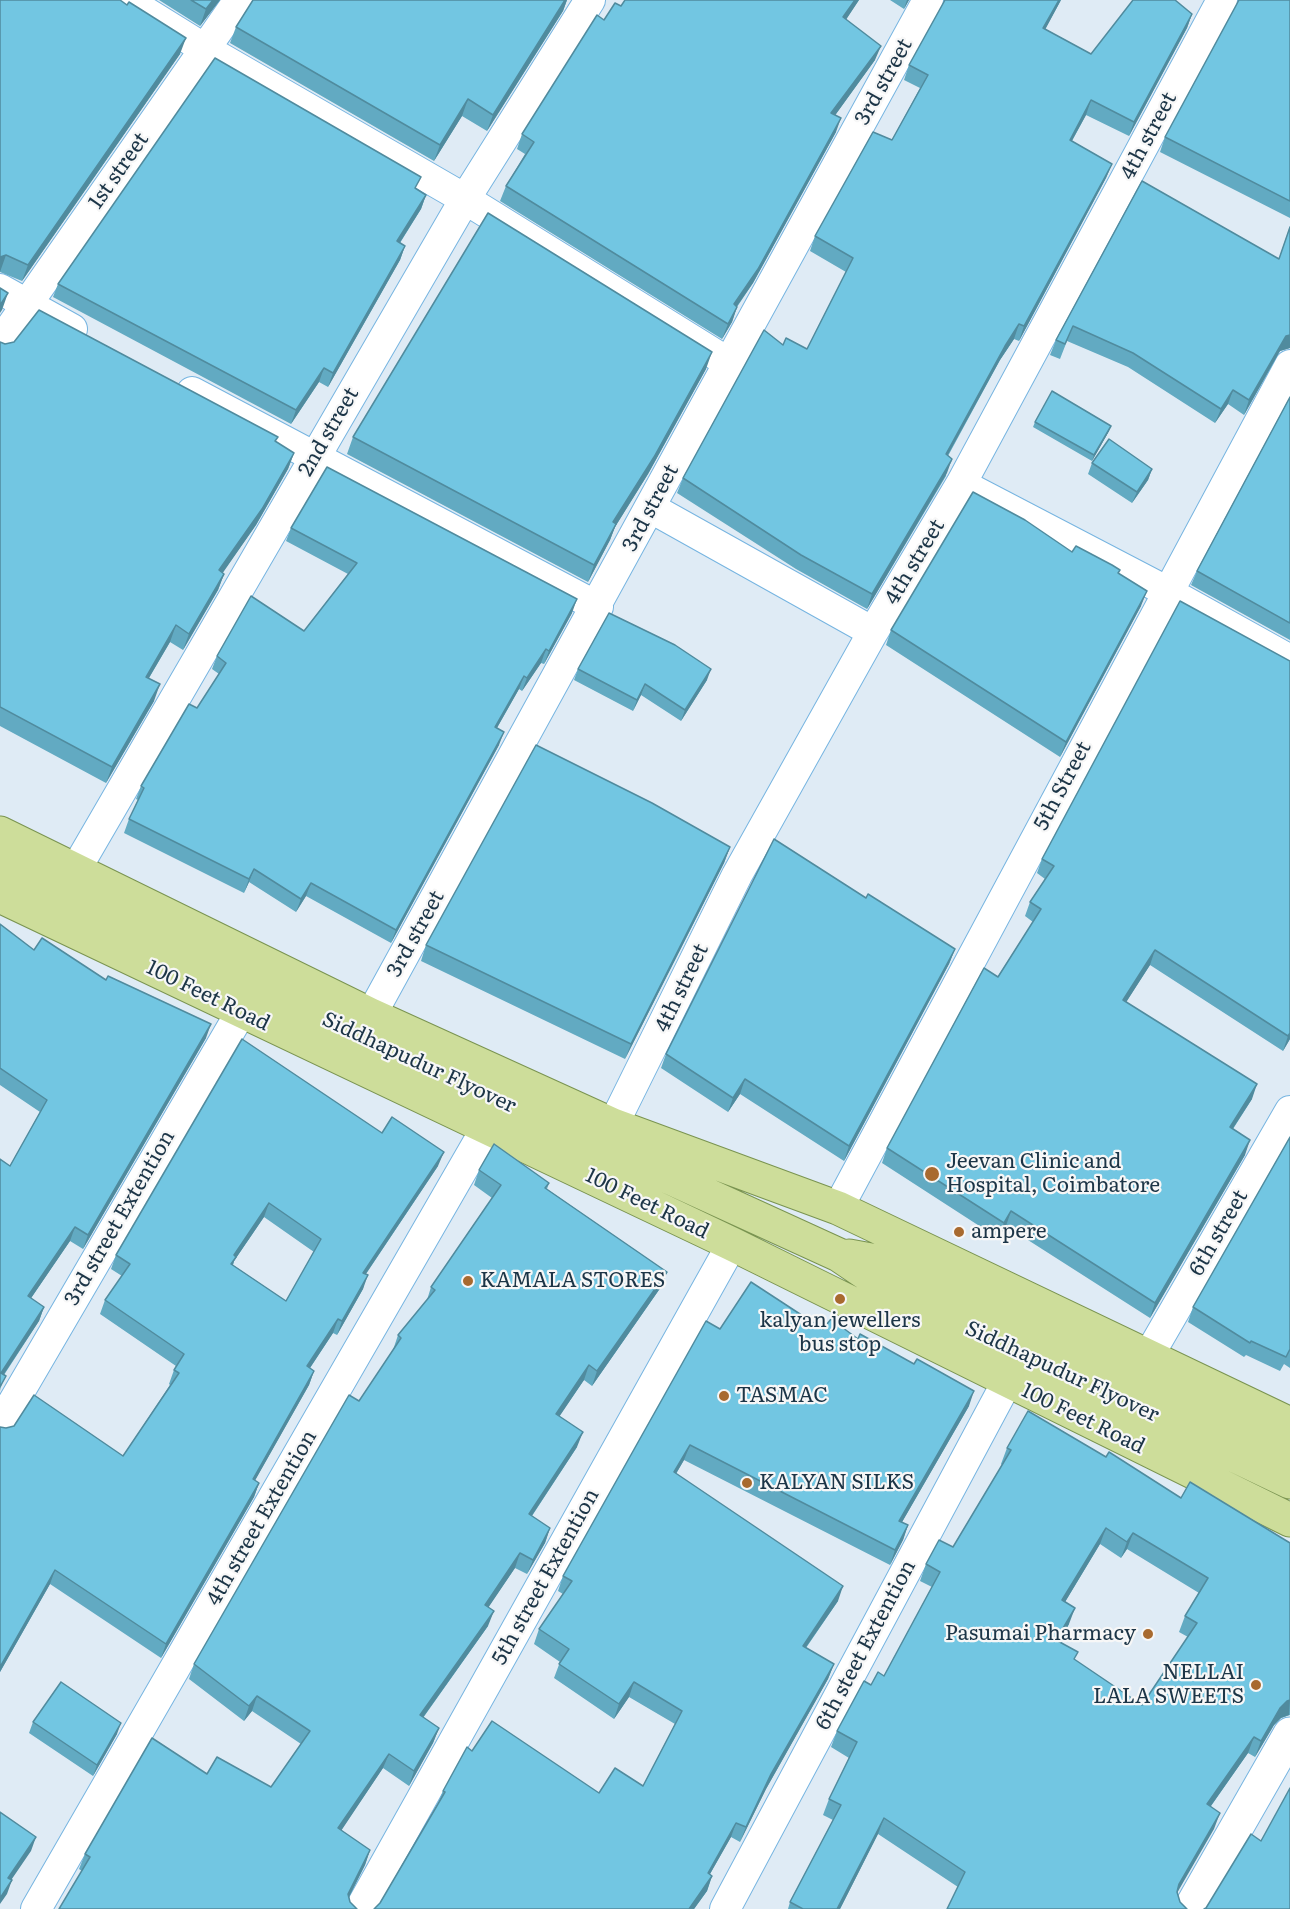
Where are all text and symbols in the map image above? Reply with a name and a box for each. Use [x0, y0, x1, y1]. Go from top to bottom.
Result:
street label: 3rd street [850, 34, 918, 130]
street label: 4th street [1116, 88, 1182, 184]
street label: 1st street [84, 128, 154, 214]
street label: 2nd street [293, 383, 365, 481]
street label: 3rd street [618, 460, 684, 556]
street label: 4th street [880, 515, 950, 609]
street label: 5th Street [1029, 737, 1097, 835]
street label: 3rd street [382, 886, 450, 982]
street label: 4th street [650, 940, 714, 1036]
street label: 100 Feet Road [142, 955, 274, 1037]
street label: Siddhapudur Flyover [318, 1007, 520, 1119]
street label: 3rd street Extention [60, 1126, 180, 1310]
place label: Jeevan Clinic and Hospital, Coimbatore [946, 1149, 1160, 1199]
street label: 100 Feet Road [581, 1163, 713, 1245]
marker: Jeevan Clinic and Hospital, Coimbatore [923, 1165, 941, 1183]
street label: 6th street [1184, 1186, 1254, 1280]
place label: ampere [971, 1219, 1047, 1245]
marker: ampere [952, 1225, 966, 1239]
place label: KAMALA STORES [480, 1268, 665, 1294]
marker: KAMALA STORES [461, 1274, 475, 1288]
marker: kalyan jewellers bus stop [833, 1292, 847, 1306]
place label: kalyan jewellers bus stop [760, 1308, 920, 1358]
street label: Siddhapudur Flyover [961, 1316, 1163, 1428]
street label: 100 Feet Road [1017, 1378, 1149, 1460]
place label: TASMAC [736, 1383, 828, 1409]
marker: TASMAC [717, 1389, 731, 1403]
street label: 4th street Extention [202, 1426, 322, 1610]
place label: KALYAN SILKS [759, 1470, 914, 1496]
marker: KALYAN SILKS [740, 1476, 754, 1490]
street label: 5th street Extention [487, 1485, 605, 1669]
street label: 6th steet Extention [811, 1556, 921, 1734]
place label: Pasumai Pharmacy [945, 1621, 1136, 1647]
marker: Pasumai Pharmacy [1141, 1627, 1155, 1641]
place label: NELLAI LALA SWEETS [1093, 1660, 1244, 1710]
marker: NELLAI LALA SWEETS [1249, 1678, 1263, 1692]

